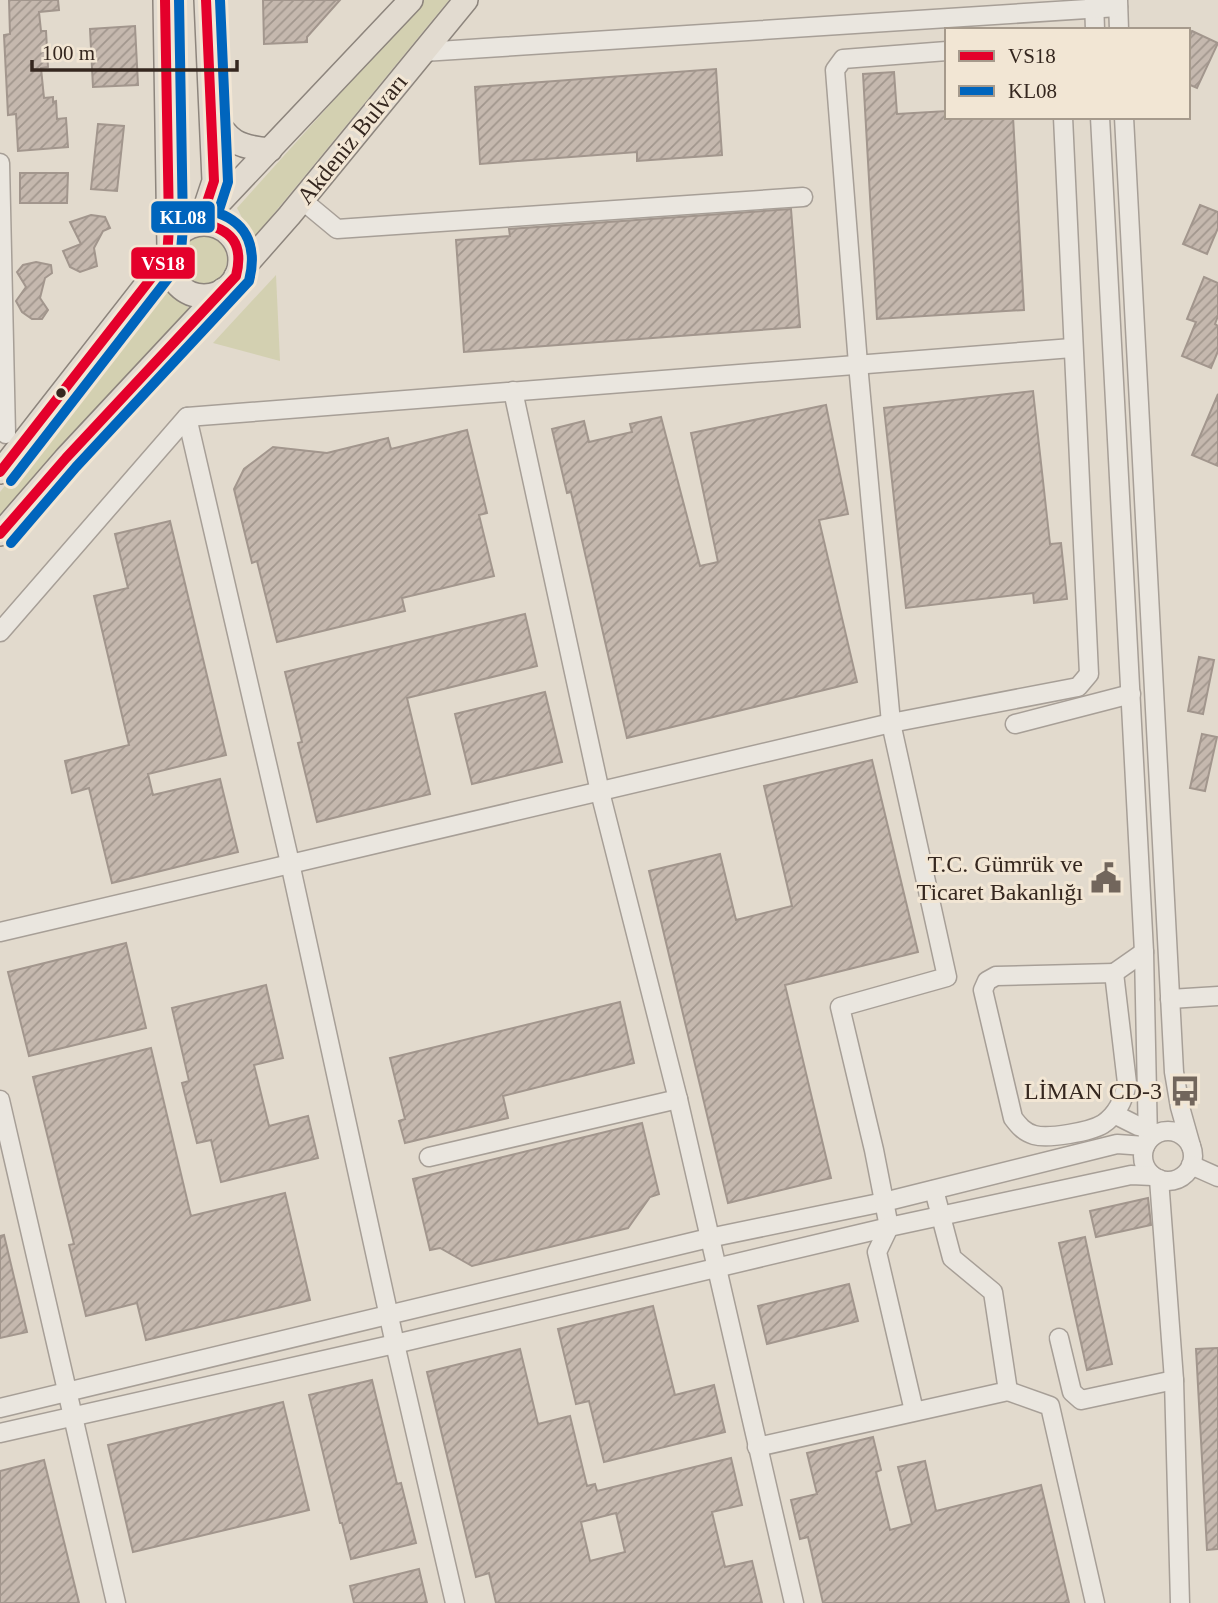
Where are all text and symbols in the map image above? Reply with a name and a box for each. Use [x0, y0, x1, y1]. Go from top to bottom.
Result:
scale bar [32, 28, 236, 72]
legend [945, 28, 1190, 119]
text: 100 m [42, 41, 95, 65]
text: VS18 [1008, 44, 1056, 68]
street label: Akdeniz Bulvarı [292, 69, 412, 209]
text: KL08 [1008, 79, 1057, 103]
line badge: KL08 [150, 200, 216, 234]
text: KL08 [160, 207, 206, 228]
line badge: VS18 [130, 246, 196, 280]
text: VS18 [141, 253, 185, 274]
unlabelled marker [54, 386, 68, 400]
place label: T.C. Gümrük ve Ticaret Bakanlığı [917, 851, 1083, 905]
public building icon: T.C. Gümrük ve Ticaret Bakanlığı [1089, 861, 1123, 895]
bus stop icon: LİMAN CD-3 [1168, 1074, 1202, 1108]
place label: LİMAN CD-3 [1024, 1078, 1162, 1104]

